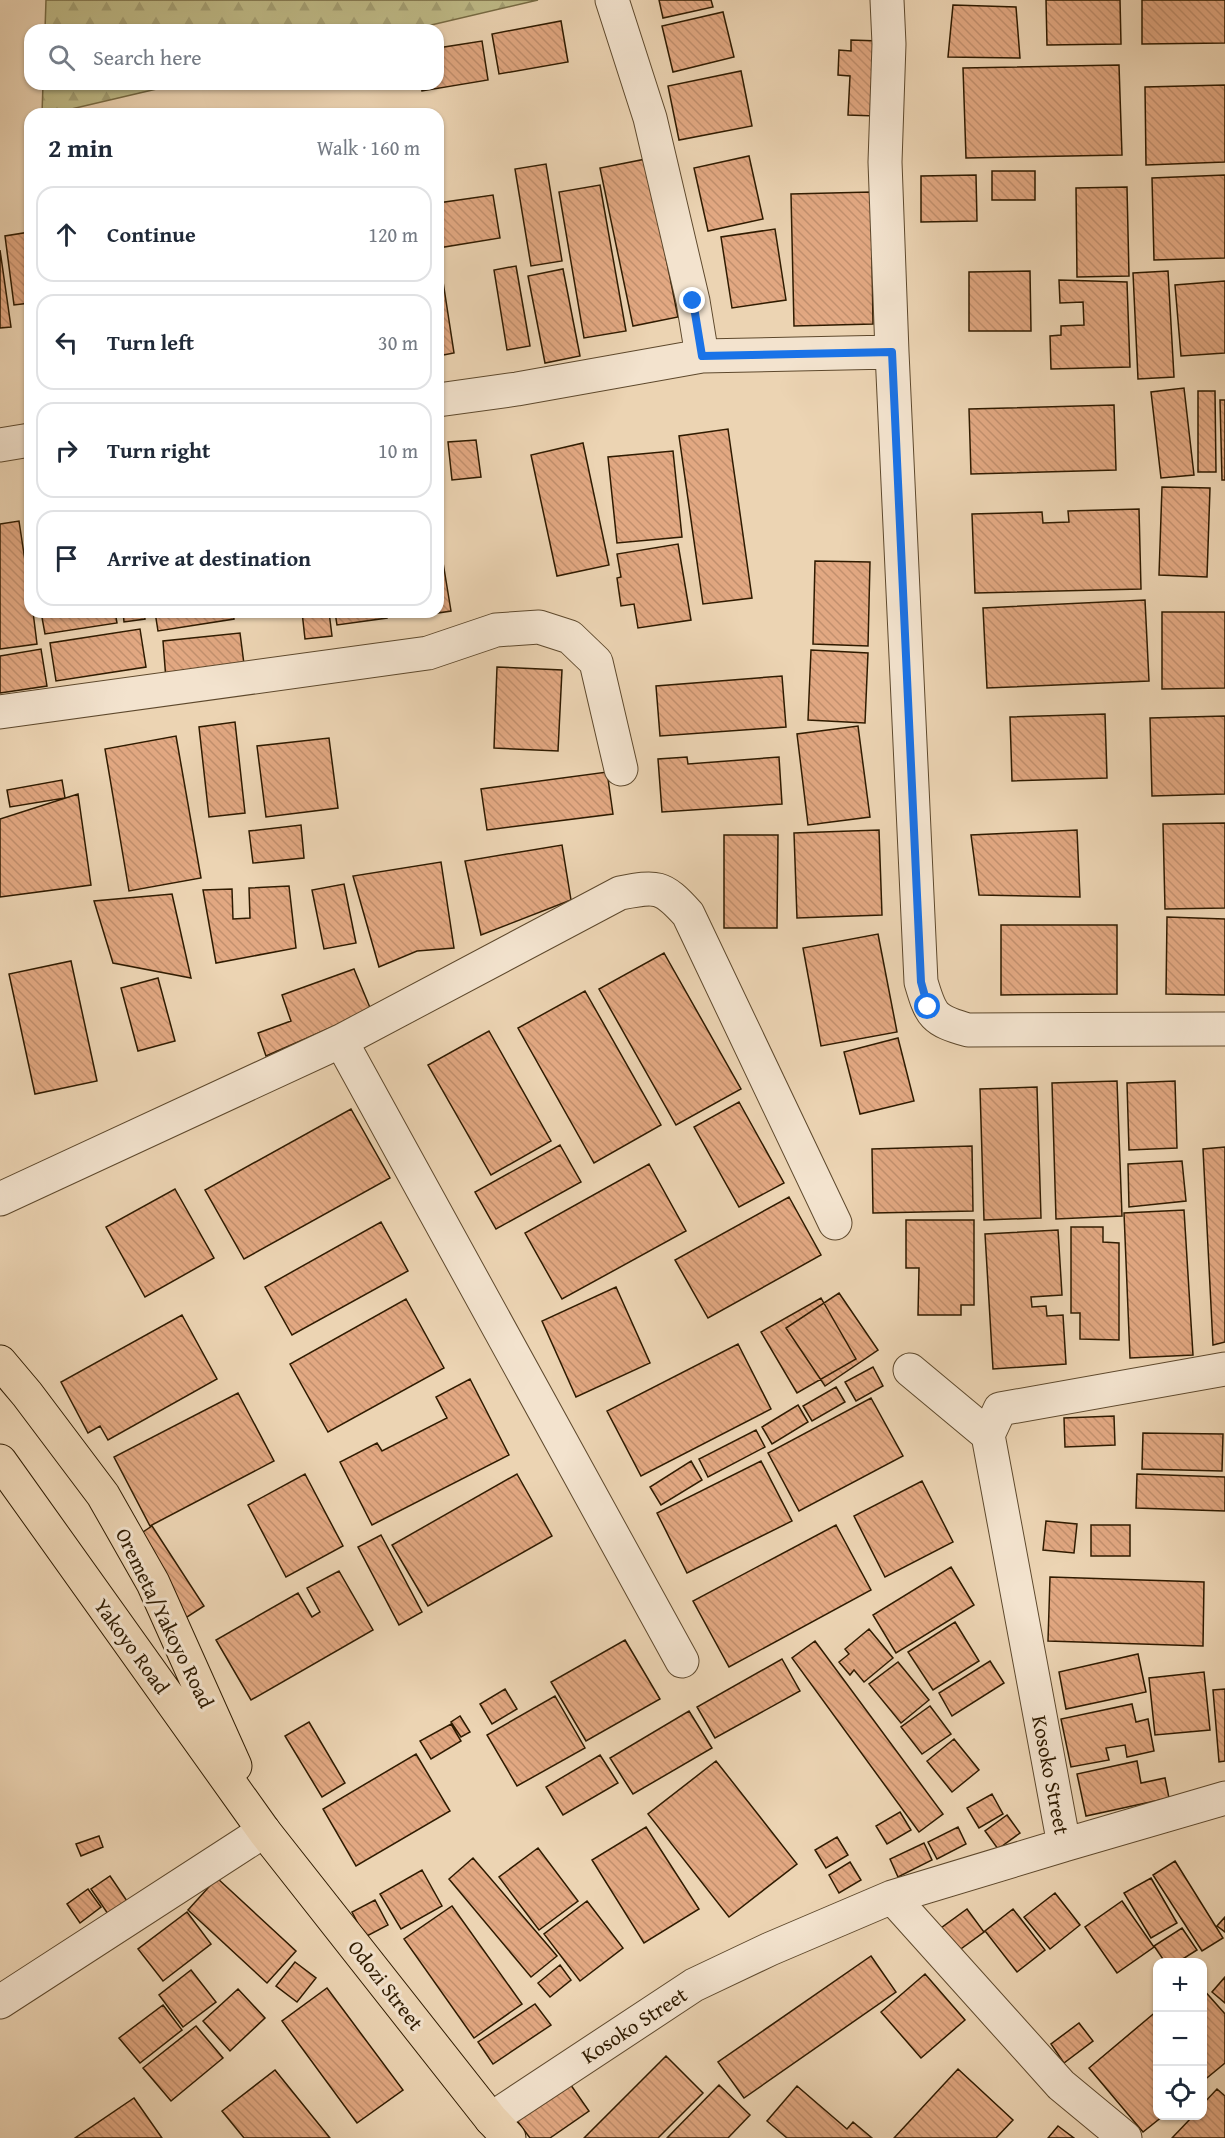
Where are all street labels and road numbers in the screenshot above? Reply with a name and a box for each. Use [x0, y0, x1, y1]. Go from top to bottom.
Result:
street label: Oremeta/Yakoyo Road [111, 1524, 219, 1712]
street label: Yakoyo Road [89, 1593, 175, 1699]
street label: Kosoko Street [1024, 1713, 1078, 1838]
street label: Odozi Street [341, 1933, 432, 2037]
street label: Kosoko Street [575, 1979, 694, 2071]

